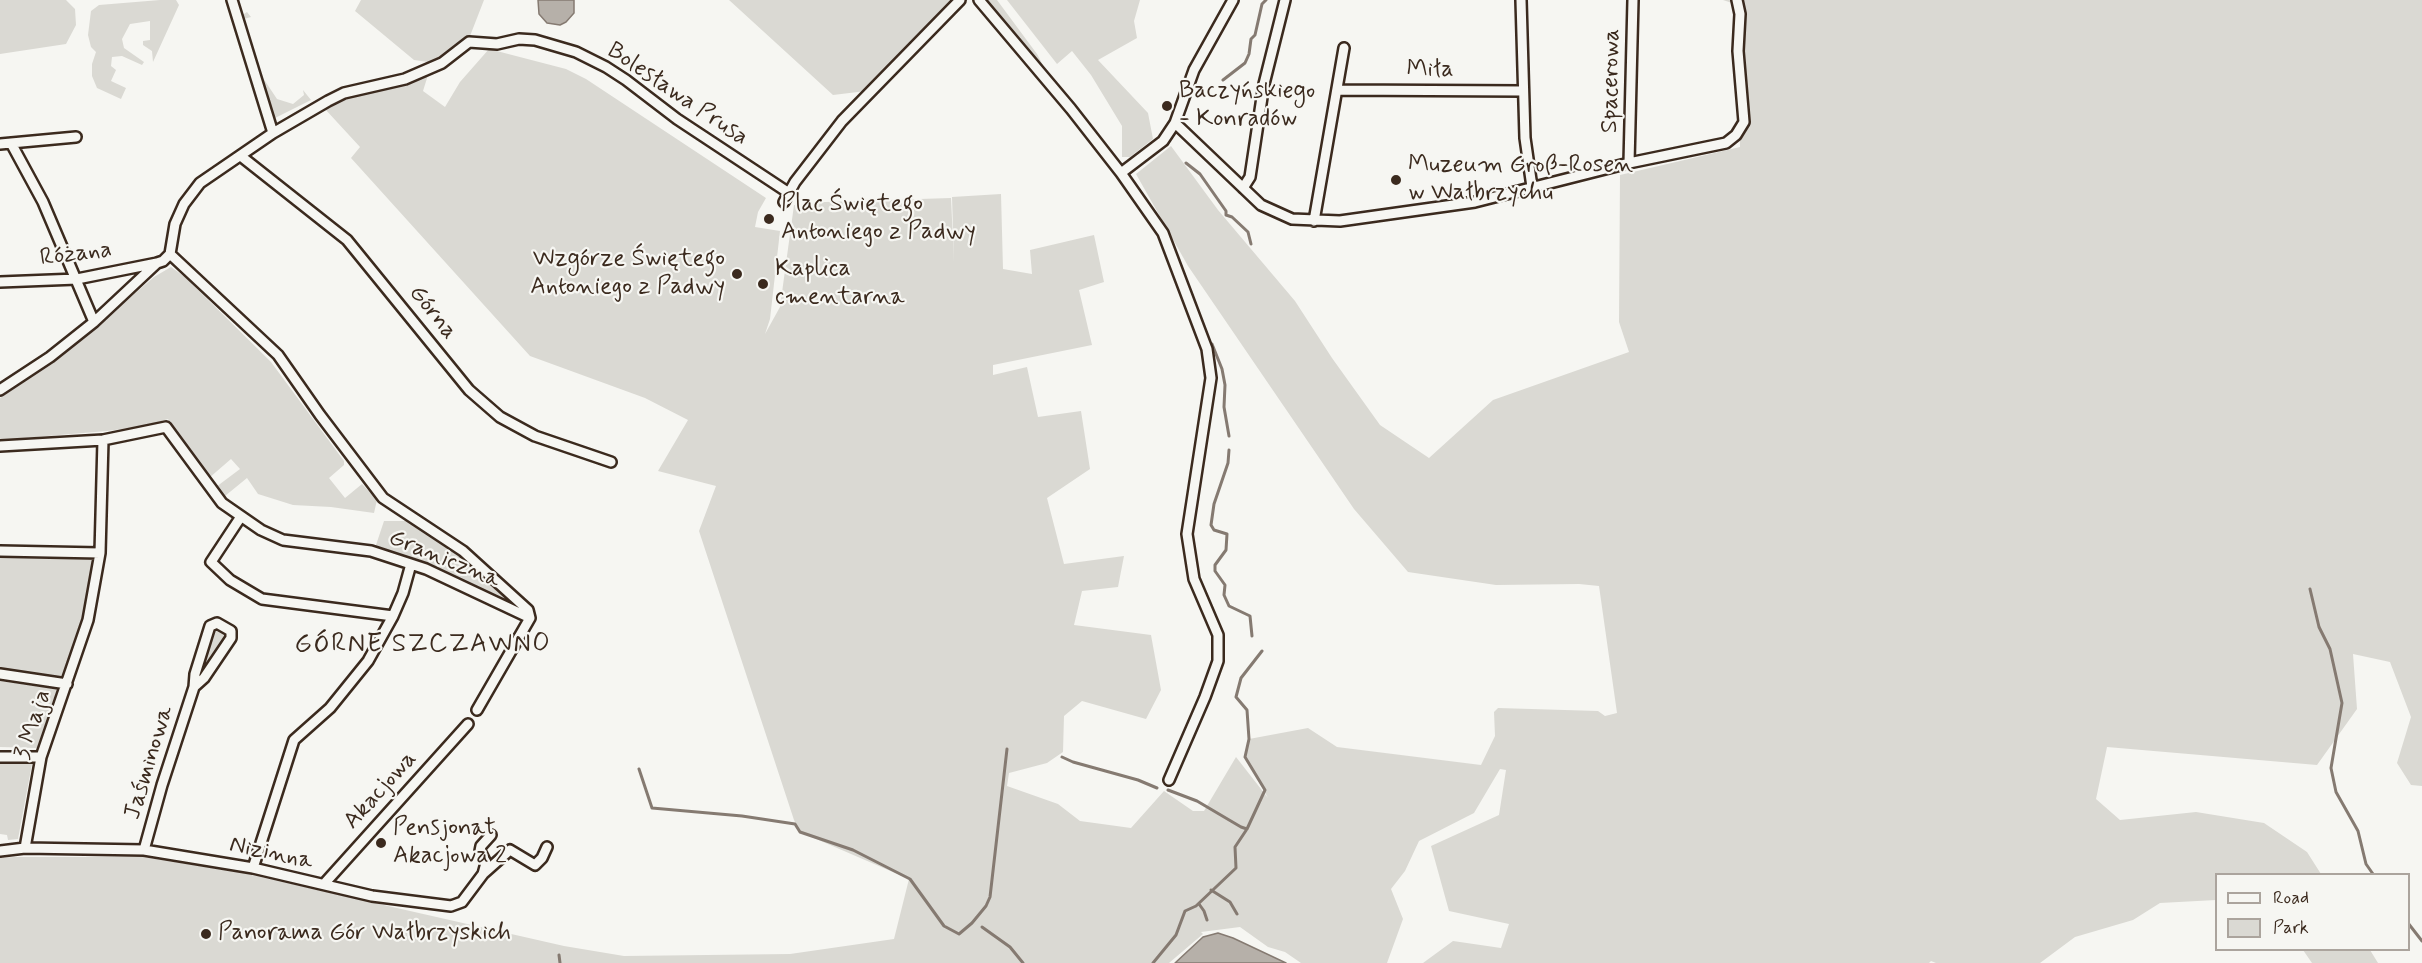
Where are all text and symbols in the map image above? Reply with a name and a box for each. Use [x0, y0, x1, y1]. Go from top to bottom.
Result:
street label: Spacerowa [1597, 28, 1627, 134]
street label: Bolesława Prusa [601, 37, 753, 153]
street label: Miła [1407, 57, 1453, 85]
place label: Baczyńskiego - Konradów [1179, 78, 1315, 134]
marker: Baczyńskiego - Konradów [1160, 99, 1174, 113]
place label: Muzeum Groß-Rosen w Wałbrzychu [1408, 152, 1633, 208]
marker: Muzeum Groß-Rosen w Wałbrzychu [1389, 173, 1403, 187]
place label: Plac Świętego Antoniego z Padwy [781, 191, 976, 247]
marker: Plac Świętego Antoniego z Padwy [762, 212, 776, 226]
street label: Różana [38, 236, 114, 274]
place label: Wzgórze Świętego Antoniego z Padwy [530, 246, 725, 302]
place label: Kaplica cmentarna [775, 256, 905, 312]
marker: Wzgórze Świętego Antoniego z Padwy [730, 267, 744, 281]
marker: Kaplica cmentarna [756, 277, 770, 291]
street label: Górna [401, 280, 463, 346]
street label: Graniczna [384, 525, 504, 595]
district label: GÓRNE SZCZAWNO [298, 630, 548, 662]
street label: 3 Maja [9, 686, 59, 764]
street label: Jaśminowa [119, 703, 181, 823]
street label: Akacjowa [338, 746, 424, 836]
place label: Pensjonat Akacjowa 2 [393, 815, 507, 871]
street label: Nizinna [227, 831, 315, 877]
marker: Pensjonat Akacjowa 2 [374, 836, 388, 850]
legend [2215, 873, 2410, 951]
text: Road [2273, 886, 2309, 910]
text: Park [2273, 916, 2309, 940]
place label: Panorama Gór Wałbrzyskich [218, 920, 511, 948]
marker: Panorama Gór Wałbrzyskich [199, 927, 213, 941]

